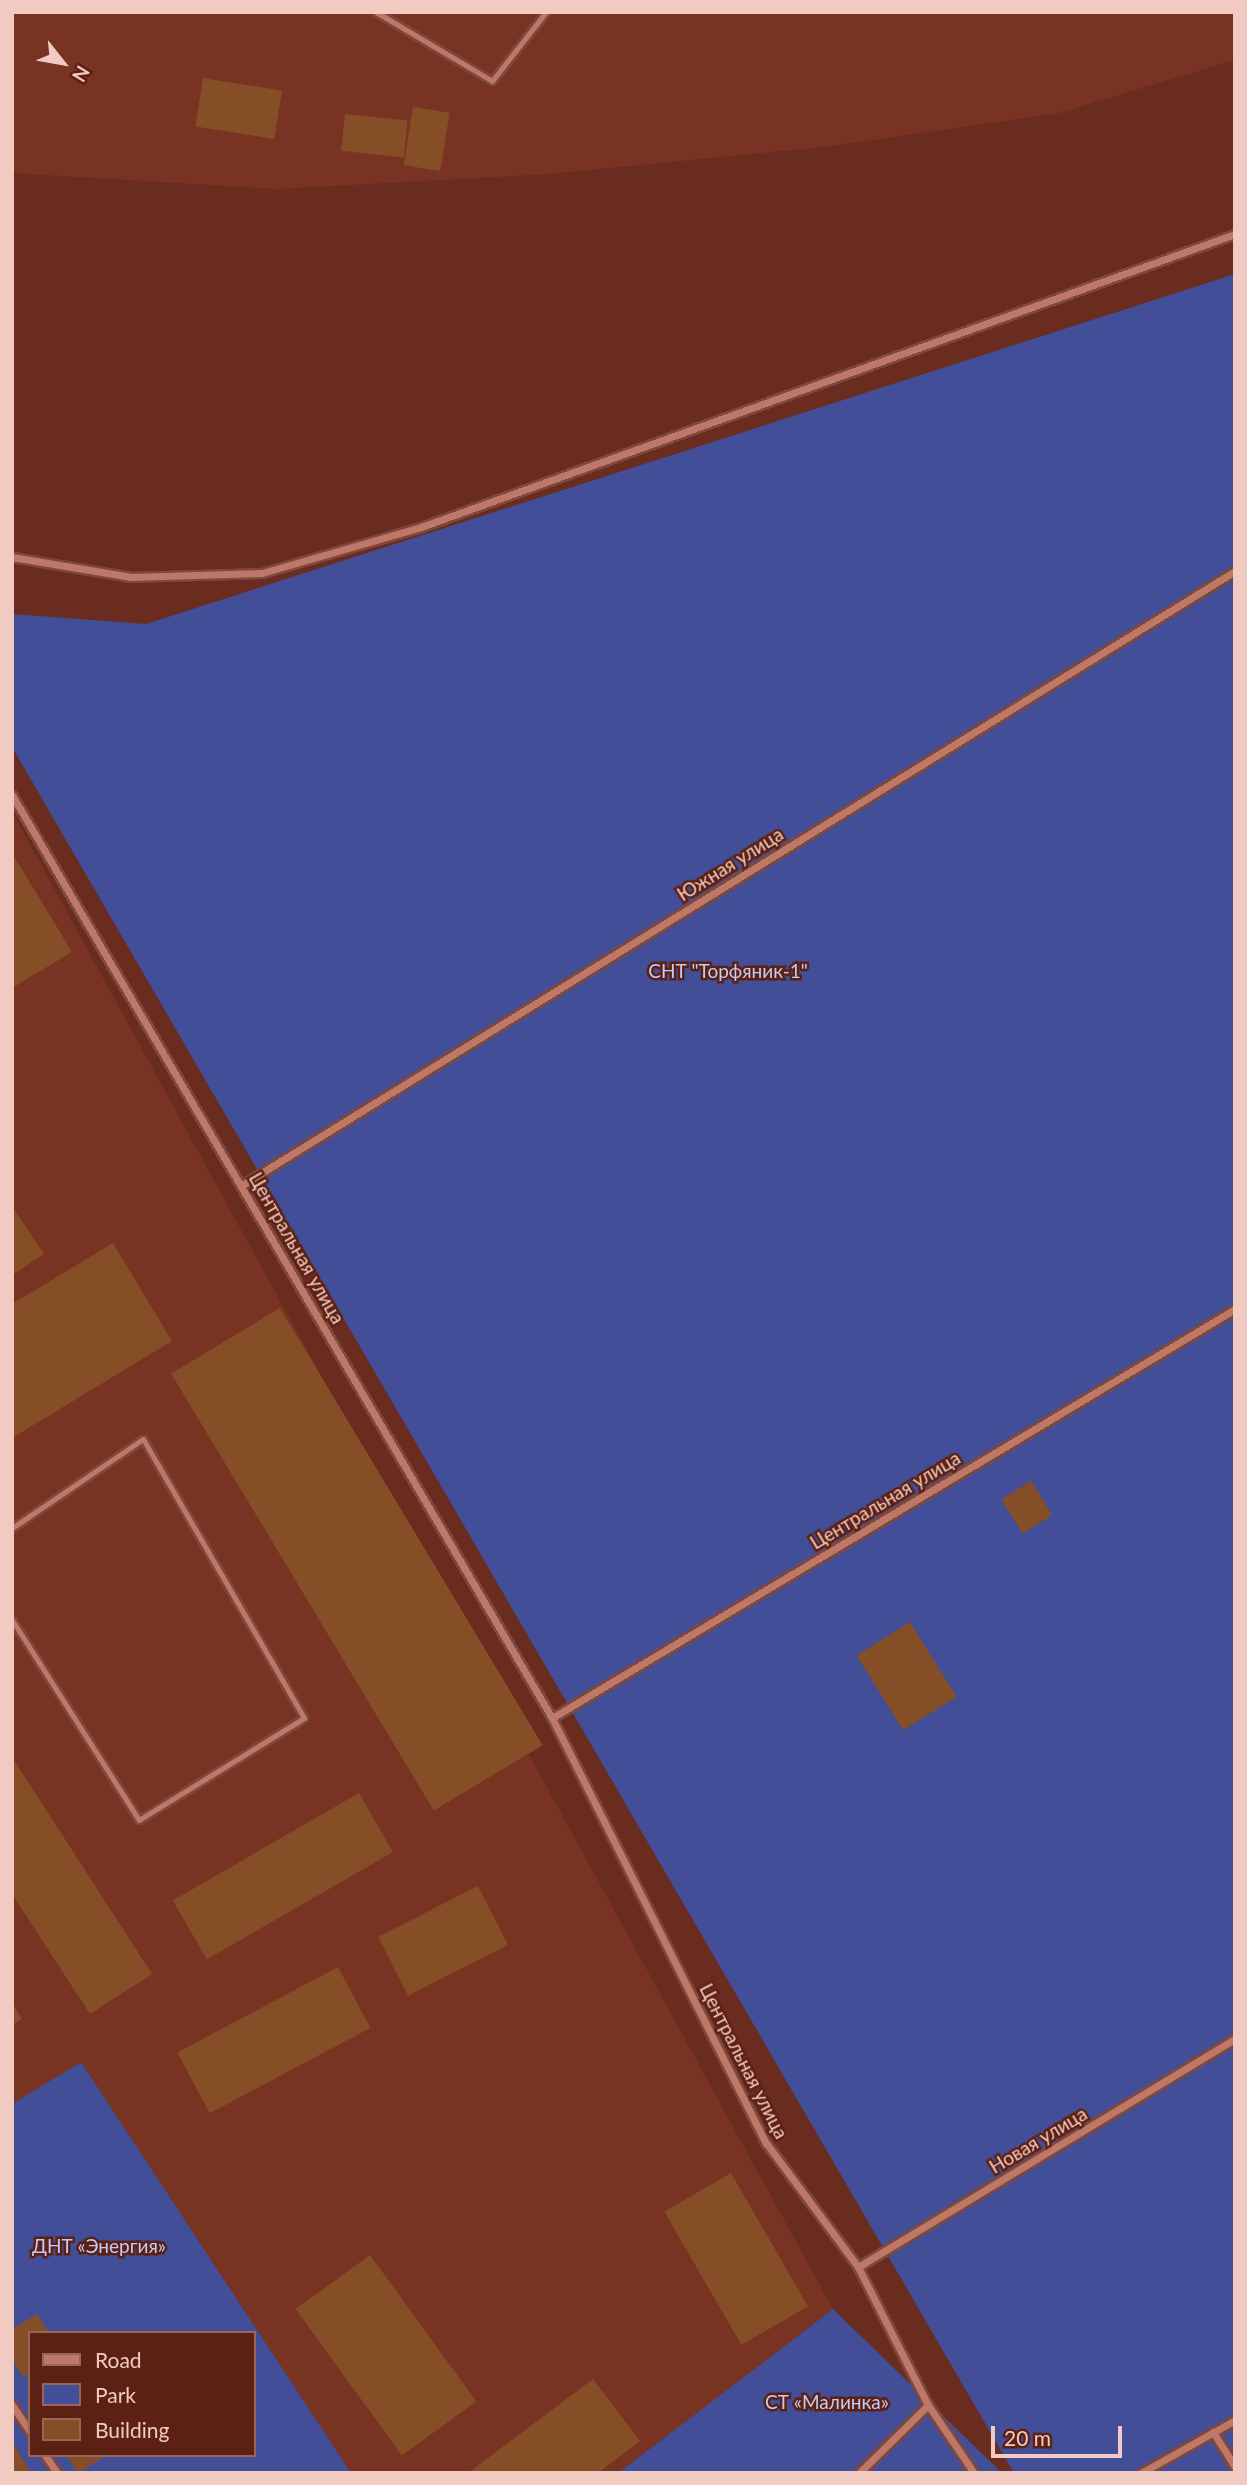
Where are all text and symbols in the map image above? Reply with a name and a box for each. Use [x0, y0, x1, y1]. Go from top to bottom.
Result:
north arrow [28, 28, 98, 98]
text: N [68, 62, 95, 86]
street label: Южная улица [673, 822, 787, 906]
park label: СНТ "Торфяник-1" [648, 960, 808, 982]
street label: Центральная улица [244, 1168, 350, 1328]
street label: Центральная улица [806, 1446, 964, 1554]
street label: Центральная улица [695, 1980, 793, 2142]
street label: Новая улица [985, 2102, 1091, 2178]
park label: ДНТ «Энергия» [32, 2235, 166, 2257]
legend [28, 2331, 256, 2457]
text: Road [95, 2347, 142, 2372]
text: Park [95, 2382, 136, 2407]
park label: CТ «Малинка» [765, 2391, 889, 2413]
scale bar [995, 2412, 1126, 2456]
text: Building [95, 2417, 170, 2442]
text: 20 m [1004, 2425, 1051, 2450]

